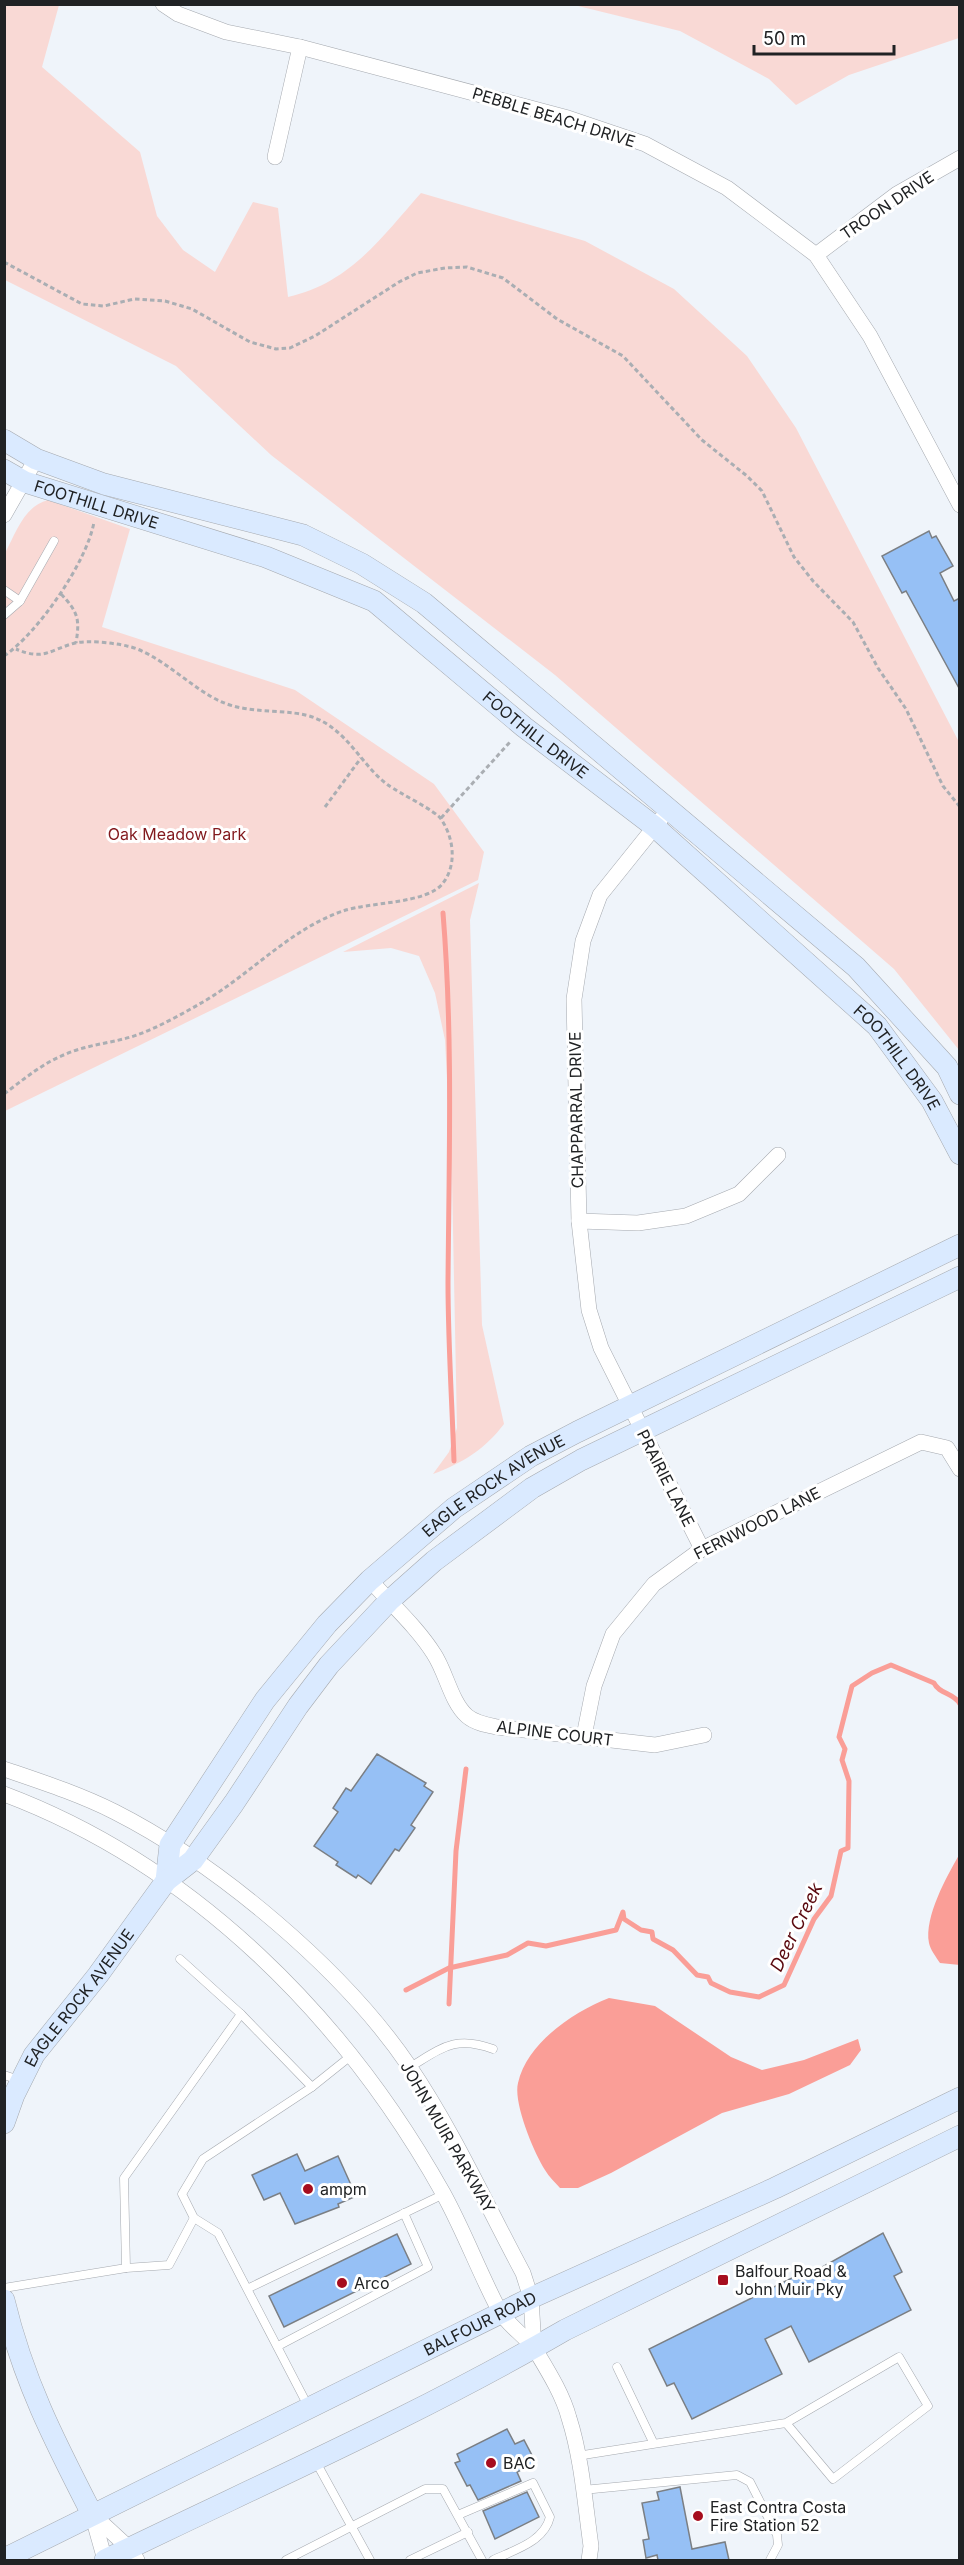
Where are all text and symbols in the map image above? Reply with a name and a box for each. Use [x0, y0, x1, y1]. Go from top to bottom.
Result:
scale bar [754, 18, 894, 56]
text: 50 m [763, 28, 806, 49]
street label: PEBBLE BEACH DRIVE [470, 83, 638, 151]
street label: TROON DRIVE [836, 166, 938, 244]
street label: FOOTHILL DRIVE [32, 475, 161, 533]
street label: FOOTHILL DRIVE [479, 687, 593, 783]
park label: Oak Meadow Park [108, 824, 246, 844]
street label: FOOTHILL DRIVE [850, 1000, 945, 1113]
street label: CHAPPARRAL DRIVE [565, 1031, 587, 1189]
street label: PRAIRIE LANE [633, 1426, 699, 1530]
street label: EAGLE ROCK AVENUE [418, 1430, 568, 1541]
street label: FERNWOOD LANE [690, 1482, 824, 1564]
street label: ALPINE COURT [496, 1716, 614, 1750]
water label: Deer Creek [766, 1878, 827, 1975]
street label: EAGLE ROCK AVENUE [20, 1925, 138, 2070]
street label: JOHN MUIR PARKWAY [396, 2058, 500, 2217]
place label: ampm [320, 2179, 367, 2199]
marker: ampm [301, 2182, 315, 2196]
place label: Balfour Road & John Muir Pky [735, 2261, 847, 2299]
place label: Arco [354, 2273, 390, 2293]
marker: Balfour Road & John Muir Pky [716, 2273, 730, 2287]
marker: Arco [335, 2276, 349, 2290]
street label: BALFOUR ROAD [420, 2287, 540, 2360]
place label: BAC [503, 2453, 536, 2473]
marker: BAC [484, 2456, 498, 2470]
place label: East Contra Costa Fire Station 52 [710, 2497, 846, 2535]
marker: East Contra Costa Fire Station 52 [691, 2509, 705, 2523]

